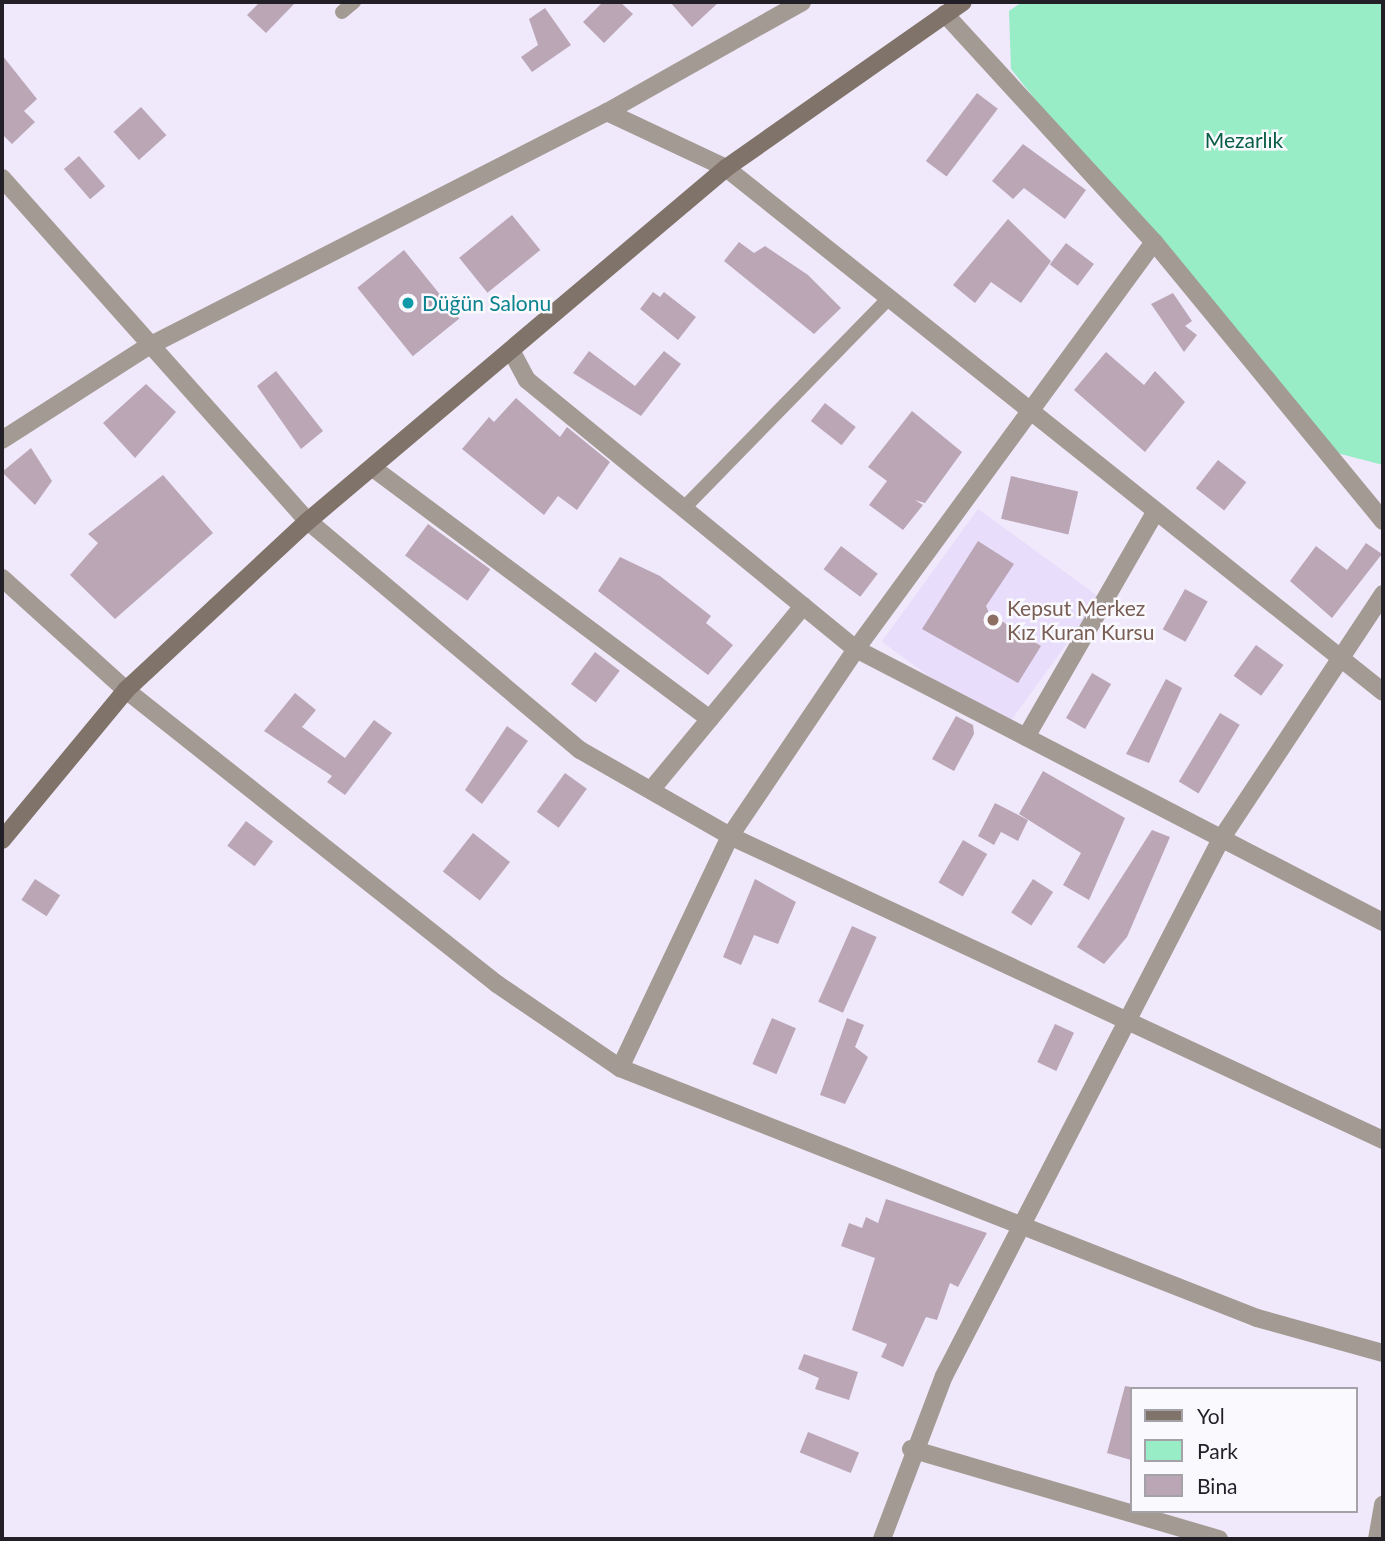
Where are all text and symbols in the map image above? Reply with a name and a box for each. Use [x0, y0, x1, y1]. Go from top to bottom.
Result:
park label: Mezarlık [1205, 127, 1283, 153]
place label: Düğün Salonu [422, 290, 551, 316]
marker: Düğün Salonu [400, 295, 416, 311]
place label: Kepsut Merkez Kız Kuran Kursu [1007, 595, 1154, 645]
marker: Kepsut Merkez Kız Kuran Kursu [985, 612, 1001, 628]
legend [1130, 1387, 1357, 1513]
text: Yol [1197, 1403, 1225, 1428]
text: Park [1197, 1438, 1238, 1463]
text: Bina [1197, 1473, 1238, 1498]

